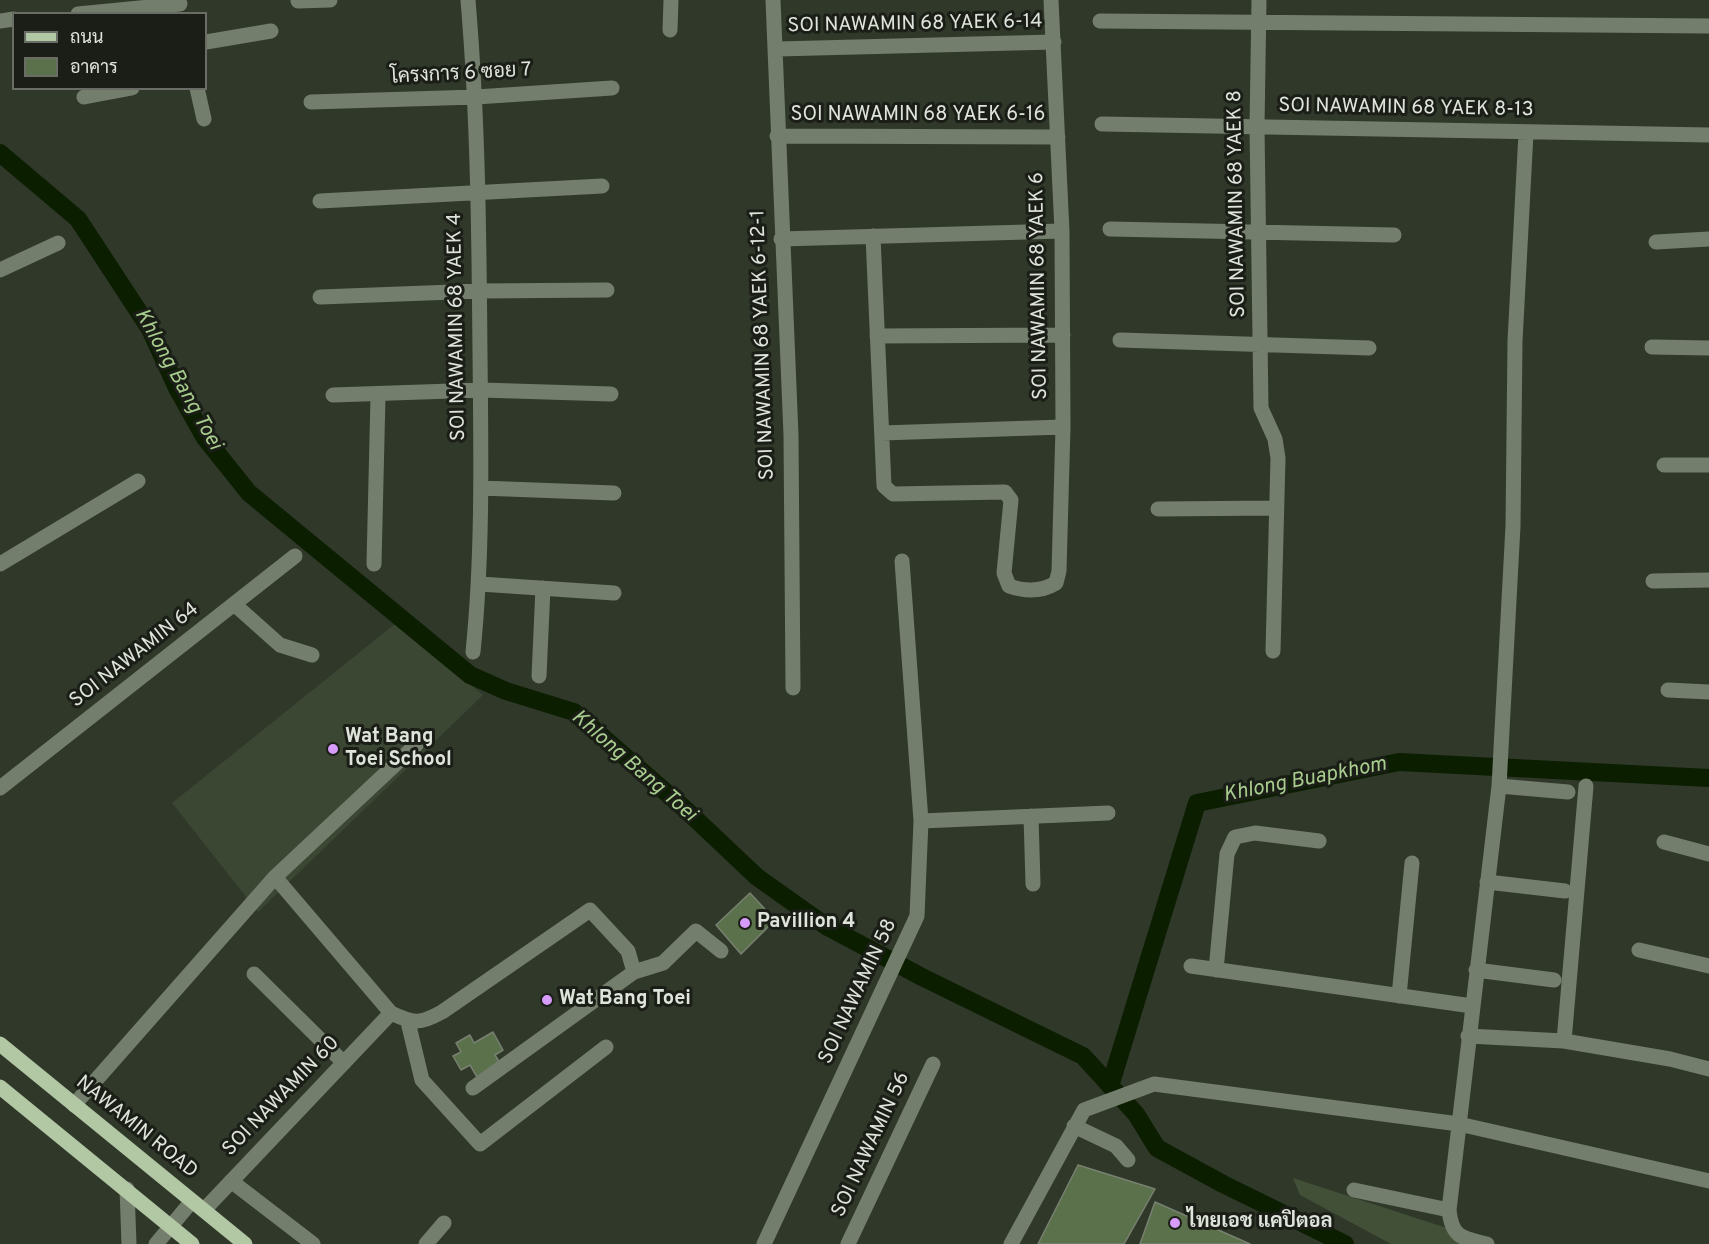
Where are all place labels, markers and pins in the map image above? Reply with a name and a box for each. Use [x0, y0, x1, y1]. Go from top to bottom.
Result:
place label: Wat Bang Toei School [345, 726, 452, 773]
marker: Wat Bang Toei School [326, 742, 340, 756]
place label: Pavillion 4 [757, 911, 855, 935]
marker: Pavillion 4 [738, 916, 752, 930]
place label: Wat Bang Toei [559, 988, 691, 1012]
marker: Wat Bang Toei [540, 993, 554, 1007]
place label: ไทยเอช แคปิตอล [1187, 1211, 1333, 1235]
marker: ไทยเอช แคปิตอล [1168, 1216, 1182, 1230]

